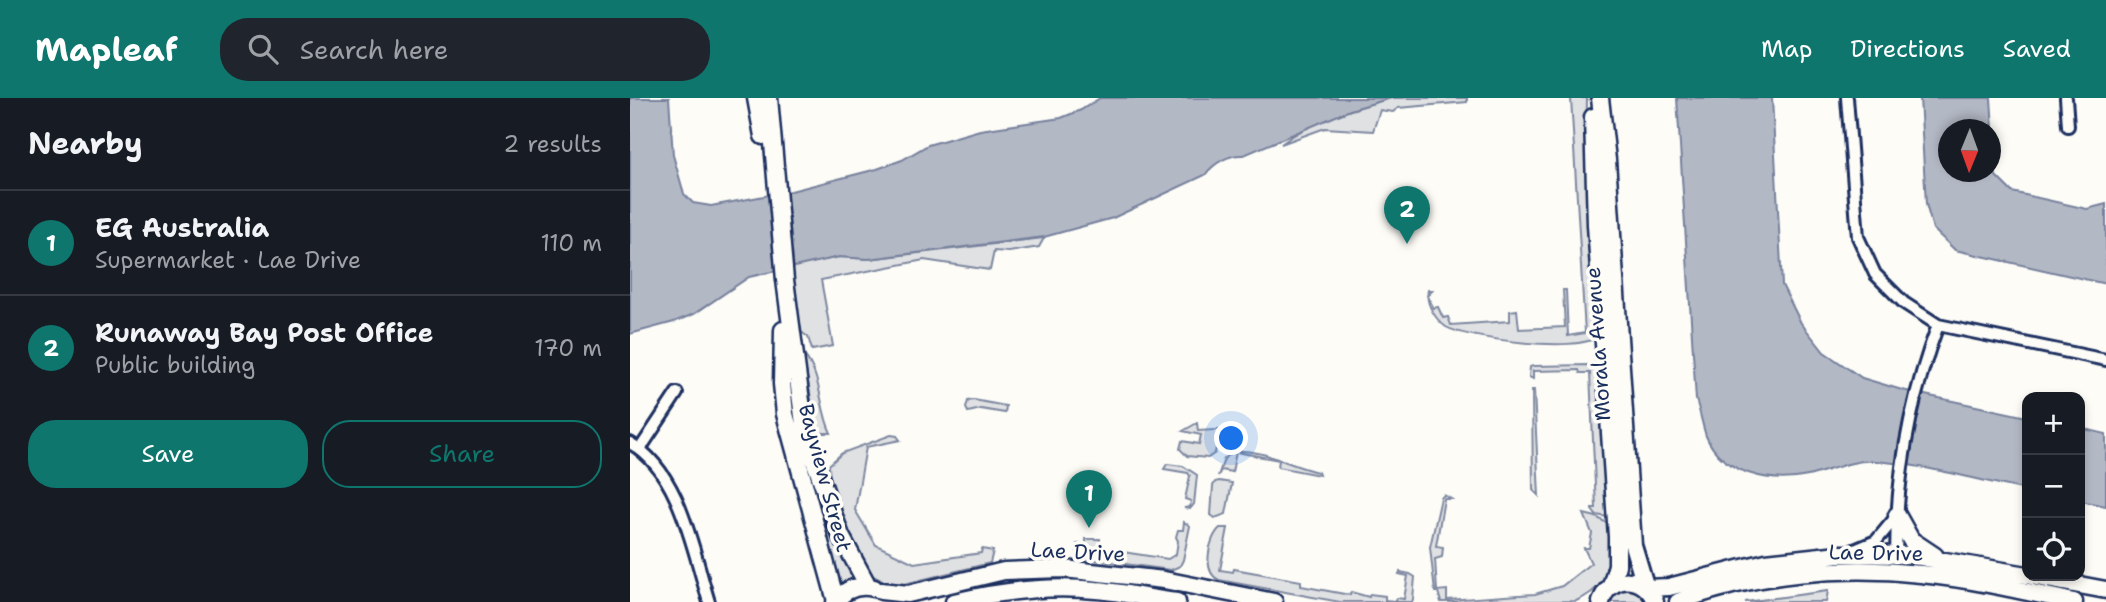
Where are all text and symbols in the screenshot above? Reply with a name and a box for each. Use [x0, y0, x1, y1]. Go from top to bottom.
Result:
search box [220, 18, 710, 81]
text: Mapleaf [35, 27, 178, 72]
icon: search [244, 30, 282, 68]
text: Search here [300, 32, 448, 67]
text: Map [1761, 33, 1812, 65]
text: Directions [1850, 33, 1965, 65]
text: Saved [2003, 33, 2071, 65]
north arrow [1938, 119, 2001, 182]
text: Nearby [28, 123, 143, 164]
text: 2 results [503, 129, 602, 159]
pin: 2 [1384, 186, 1430, 244]
text: EG Australia [95, 210, 269, 245]
text: 1 [46, 228, 56, 258]
text: 110 m [540, 228, 602, 258]
text: Supermarket · Lae Drive [95, 245, 361, 275]
street label: Morala Avenue [1579, 266, 1617, 422]
text: Runaway Bay Post Office [95, 315, 433, 350]
text: 2 [43, 333, 59, 363]
text: 170 m [534, 333, 602, 363]
text: Public building [95, 350, 255, 380]
map controls [2022, 392, 2085, 581]
button: + [2022, 392, 2085, 455]
street label: Bayview Street [792, 401, 858, 555]
button: Save [28, 420, 308, 488]
button: Share [322, 420, 602, 488]
your location [1214, 421, 1248, 455]
button: − [2022, 455, 2085, 518]
pin: 1 [1066, 470, 1112, 528]
button: locate [2022, 518, 2085, 581]
street label: Lae Drive [1030, 536, 1126, 568]
street label: Lae Drive [1828, 538, 1924, 568]

